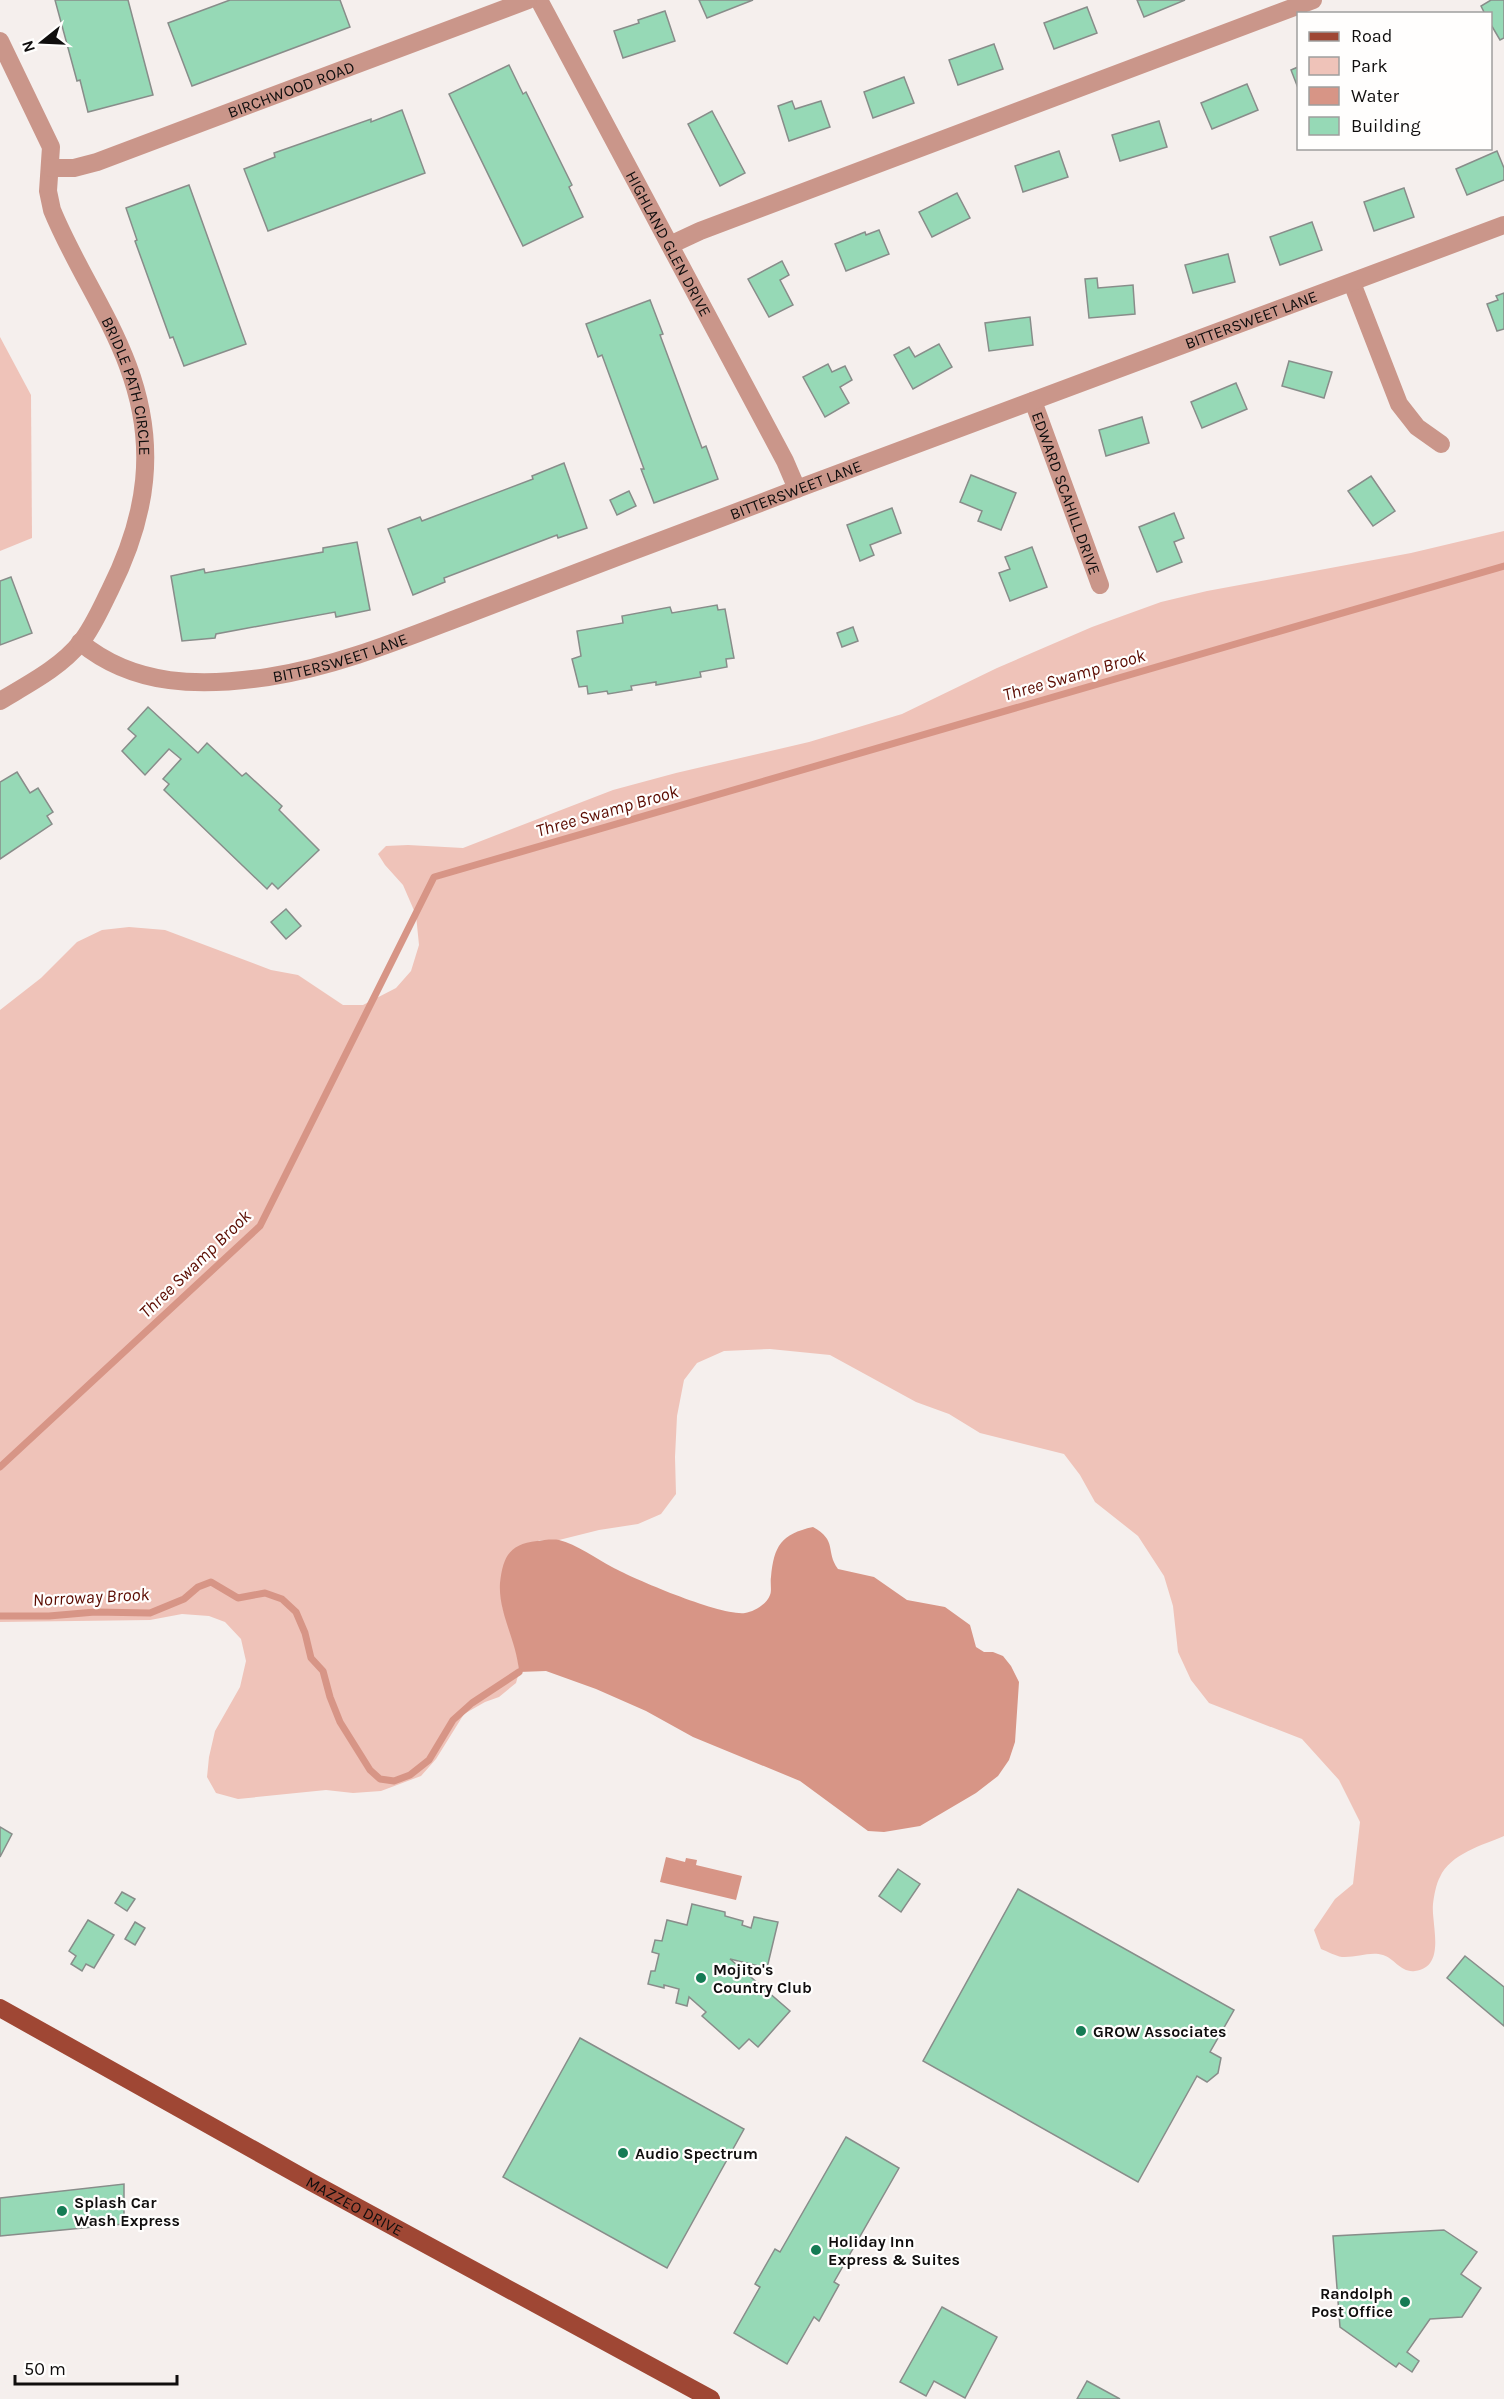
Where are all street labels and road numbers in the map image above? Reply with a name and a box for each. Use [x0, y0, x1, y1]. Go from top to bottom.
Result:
street label: BIRCHWOOD ROAD [225, 57, 357, 122]
street label: HIGHLAND GLEN DRIVE [622, 167, 716, 320]
street label: BITTERSWEET LANE [1182, 286, 1320, 353]
street label: BRIDLE PATH CIRCLE [98, 313, 155, 456]
street label: EDWARD SCAHILL DRIVE [1028, 409, 1105, 577]
street label: BITTERSWEET LANE [727, 456, 864, 523]
street label: BITTERSWEET LANE [271, 629, 410, 686]
street label: MAZZEO DRIVE [303, 2172, 406, 2240]

